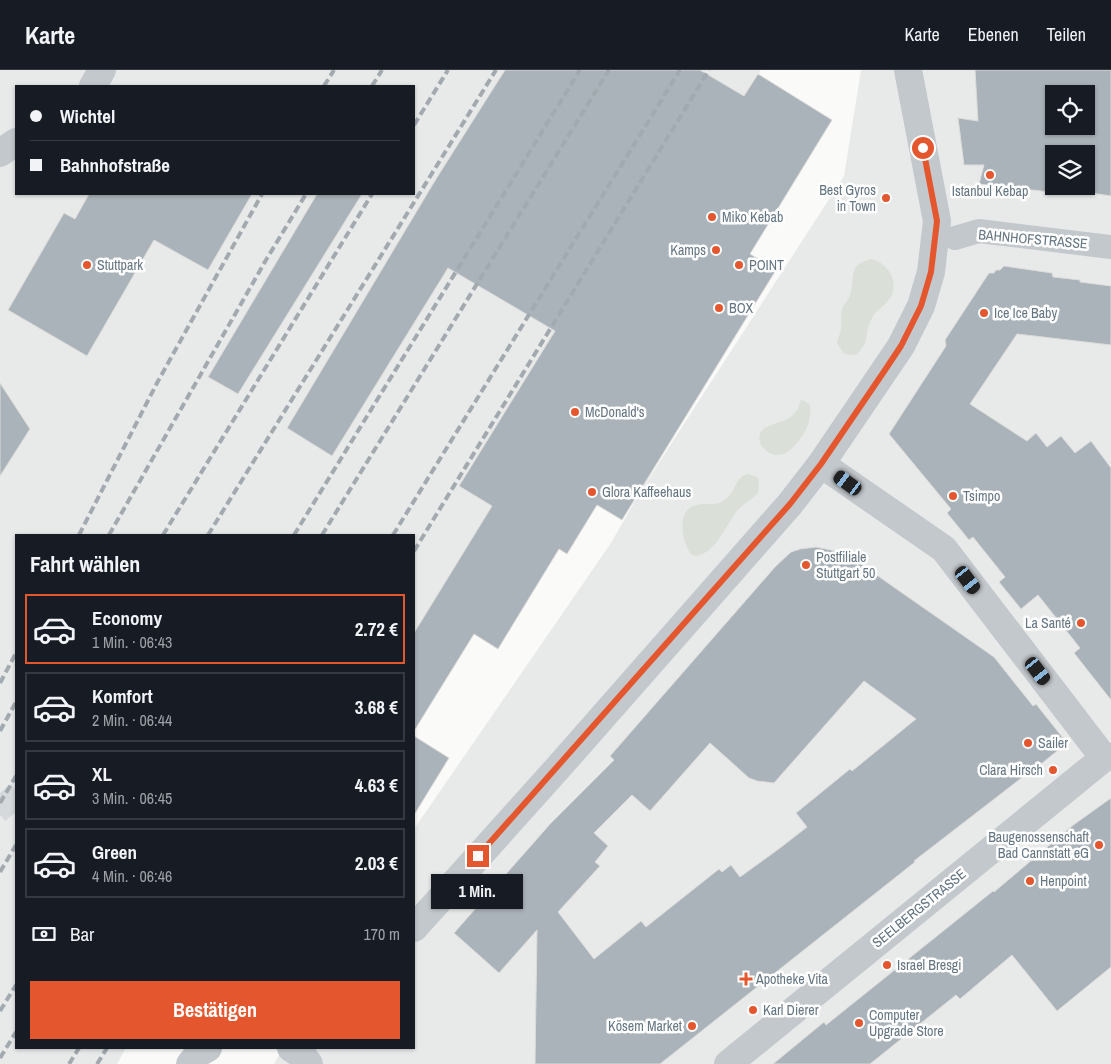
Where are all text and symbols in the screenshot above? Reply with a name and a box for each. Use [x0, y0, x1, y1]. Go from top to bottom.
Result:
text: Karte [25, 19, 75, 51]
text: Karte [904, 22, 940, 47]
text: Ebenen [968, 22, 1019, 47]
text: Teilen [1047, 22, 1086, 47]
map controls [1045, 85, 1095, 195]
button: locate [1045, 85, 1095, 135]
text: Wichtel [60, 103, 115, 129]
route start [912, 137, 934, 159]
button: layers [1045, 145, 1095, 195]
text: Bahnhofstraße [60, 152, 170, 178]
marker: Istanbul Kebap [984, 169, 996, 181]
place label: Best Gyros in Town [819, 181, 876, 215]
place label: Istanbul Kebap [952, 182, 1028, 200]
marker: Best Gyros in Town [880, 192, 892, 204]
place label: Miko Kebab [722, 208, 783, 226]
marker: Miko Kebab [706, 211, 718, 223]
street label: BAHNHOFSTRASSE [978, 225, 1088, 253]
place label: Kamps [670, 241, 706, 259]
marker: Kamps [710, 244, 722, 256]
place label: Stuttpark [97, 256, 143, 274]
place label: POINT [749, 256, 784, 274]
marker: Stuttpark [81, 259, 93, 271]
marker: POINT [733, 259, 745, 271]
place label: BOX [729, 299, 754, 317]
marker: BOX [713, 302, 725, 314]
place label: Ice Ice Baby [994, 304, 1057, 322]
marker: Ice Ice Baby [978, 307, 990, 319]
place label: McDonald's [585, 403, 645, 421]
marker: McDonald's [569, 406, 581, 418]
car [831, 468, 864, 498]
place label: Glora Kaffeehaus [602, 483, 691, 501]
marker: Glora Kaffeehaus [586, 486, 598, 498]
place label: Tsimpo [963, 487, 1000, 505]
marker: Tsimpo [947, 490, 959, 502]
place label: Postfiliale Stuttgart 50 [816, 548, 875, 582]
text: Fahrt wählen [30, 549, 140, 579]
marker: Postfiliale Stuttgart 50 [800, 559, 812, 571]
car [952, 564, 983, 596]
text: Economy [92, 605, 162, 631]
icon: car [32, 607, 77, 652]
place label: La Santé [1025, 614, 1071, 632]
text: 2.72 € [355, 616, 398, 642]
marker: La Santé [1075, 617, 1087, 629]
text: 1 Min. · 06:43 [92, 631, 172, 653]
car [1022, 655, 1053, 687]
text: Komfort [92, 683, 153, 709]
icon: car [32, 685, 77, 730]
text: 3.68 € [355, 694, 398, 720]
text: 2 Min. · 06:44 [92, 709, 172, 731]
place label: Sailer [1038, 734, 1068, 752]
marker: Sailer [1022, 737, 1034, 749]
text: XL [92, 761, 112, 787]
place label: Clara Hirsch [979, 761, 1043, 779]
icon: car [32, 763, 77, 808]
marker: Clara Hirsch [1047, 764, 1059, 776]
text: 4.63 € [355, 772, 398, 798]
text: 3 Min. · 06:45 [92, 787, 172, 809]
place label: Baugenossenschaft Bad Cannstatt eG [988, 828, 1089, 862]
text: Green [92, 839, 137, 865]
marker: Baugenossenschaft Bad Cannstatt eG [1093, 839, 1105, 851]
icon: car [32, 841, 77, 886]
route end [467, 845, 489, 867]
text: 2.03 € [355, 850, 398, 876]
text: 4 Min. · 06:46 [92, 865, 172, 887]
street label: SEELBERGSTRASSE [868, 865, 970, 951]
place label: Henpoint [1040, 872, 1087, 890]
callout: 1 Min. [432, 874, 524, 908]
marker: Henpoint [1024, 875, 1036, 887]
text: 1 Min. [458, 880, 496, 902]
icon: cash [30, 920, 58, 948]
text: Bar [70, 921, 94, 947]
text: 170 m [364, 923, 400, 945]
place label: Israel Bresgi [897, 956, 961, 974]
marker: Israel Bresgi [881, 959, 893, 971]
place label: Apotheke Vita [755, 970, 829, 988]
marker: Apotheke Vita [740, 973, 752, 985]
button: Bestätigen [30, 981, 400, 1039]
place label: Karl Dierer [763, 1001, 819, 1019]
marker: Karl Dierer [747, 1004, 759, 1016]
place label: Computer Upgrade Store [869, 1006, 944, 1040]
place label: Kösem Market [608, 1017, 682, 1035]
marker: Computer Upgrade Store [853, 1017, 865, 1029]
marker: Kösem Market [686, 1020, 698, 1032]

